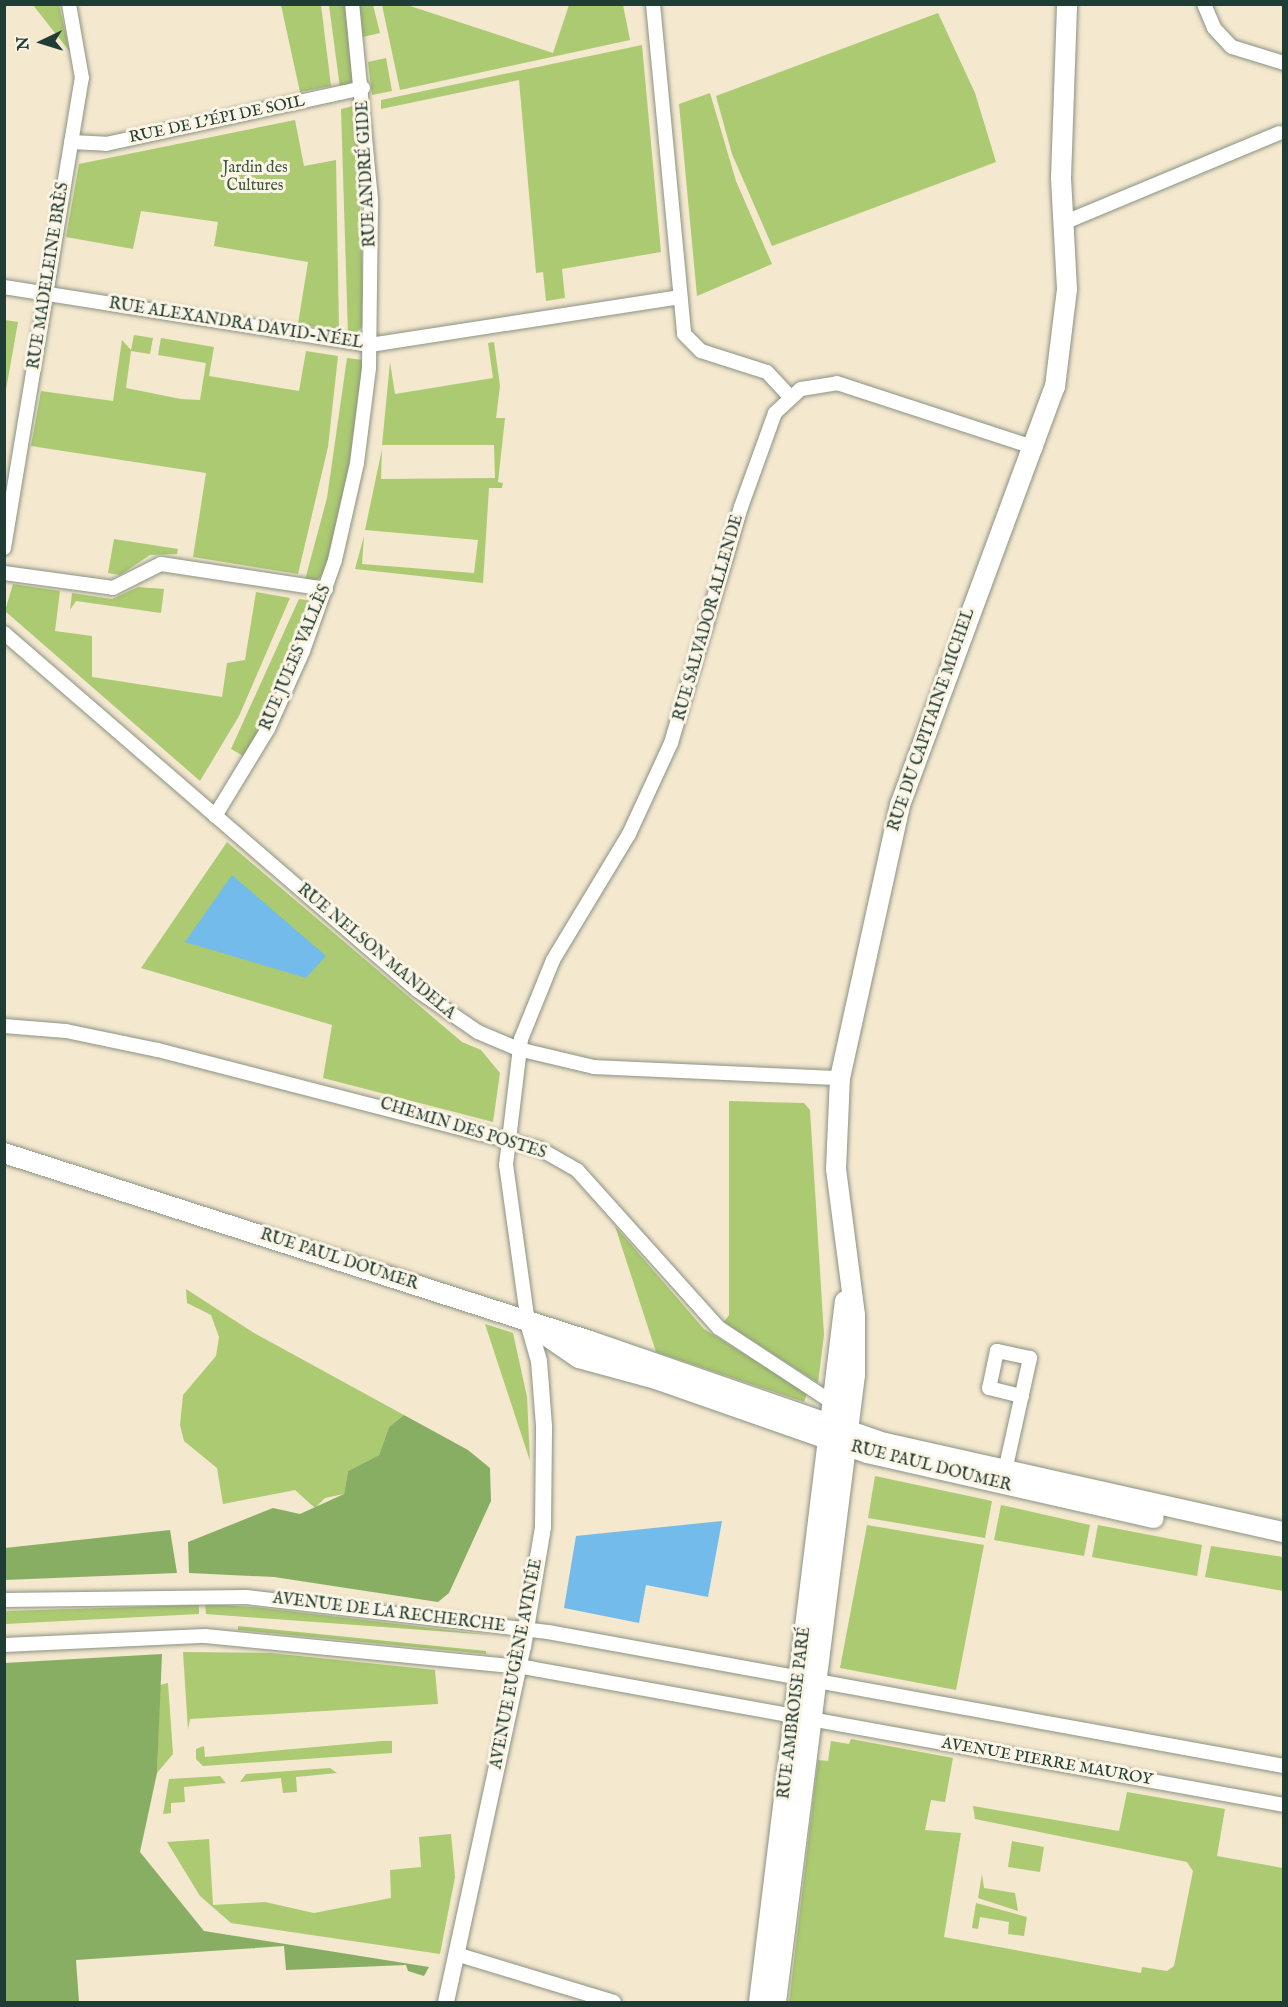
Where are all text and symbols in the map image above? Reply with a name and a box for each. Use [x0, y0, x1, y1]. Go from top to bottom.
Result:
north arrow [12, 12, 72, 72]
text: N [14, 36, 35, 51]
street label: RUE DE L'ÉPI DE SOIL [127, 92, 307, 148]
street label: RUE ANDRÉ GIDE [354, 100, 380, 248]
park label: Jardin des Cultures [222, 158, 288, 196]
street label: RUE MADELEINE BRÈS [25, 181, 73, 371]
street label: RUE ALEXANDRA DAVID-NÉEL [107, 294, 365, 354]
street label: RUE SALVADOR ALLENDE [670, 513, 748, 723]
street label: RUE JULES VALLÈS [257, 582, 335, 734]
street label: RUE DU CAPITAINE MICHEL [885, 606, 979, 834]
street label: RUE NELSON MANDELA [293, 880, 459, 1024]
street label: CHEMIN DES POSTES [378, 1095, 548, 1163]
street label: RUE PAUL DOUMER [258, 1225, 420, 1295]
street label: RUE PAUL DOUMER [849, 1438, 1013, 1496]
street label: AVENUE EUGÈNE AVINÉE [487, 1557, 547, 1771]
street label: AVENUE DE LA RECHERCHE [272, 1589, 506, 1637]
street label: RUE AMBROISE PARÉ [775, 1626, 815, 1800]
street label: AVENUE PIERRE MAUROY [940, 1734, 1154, 1790]

